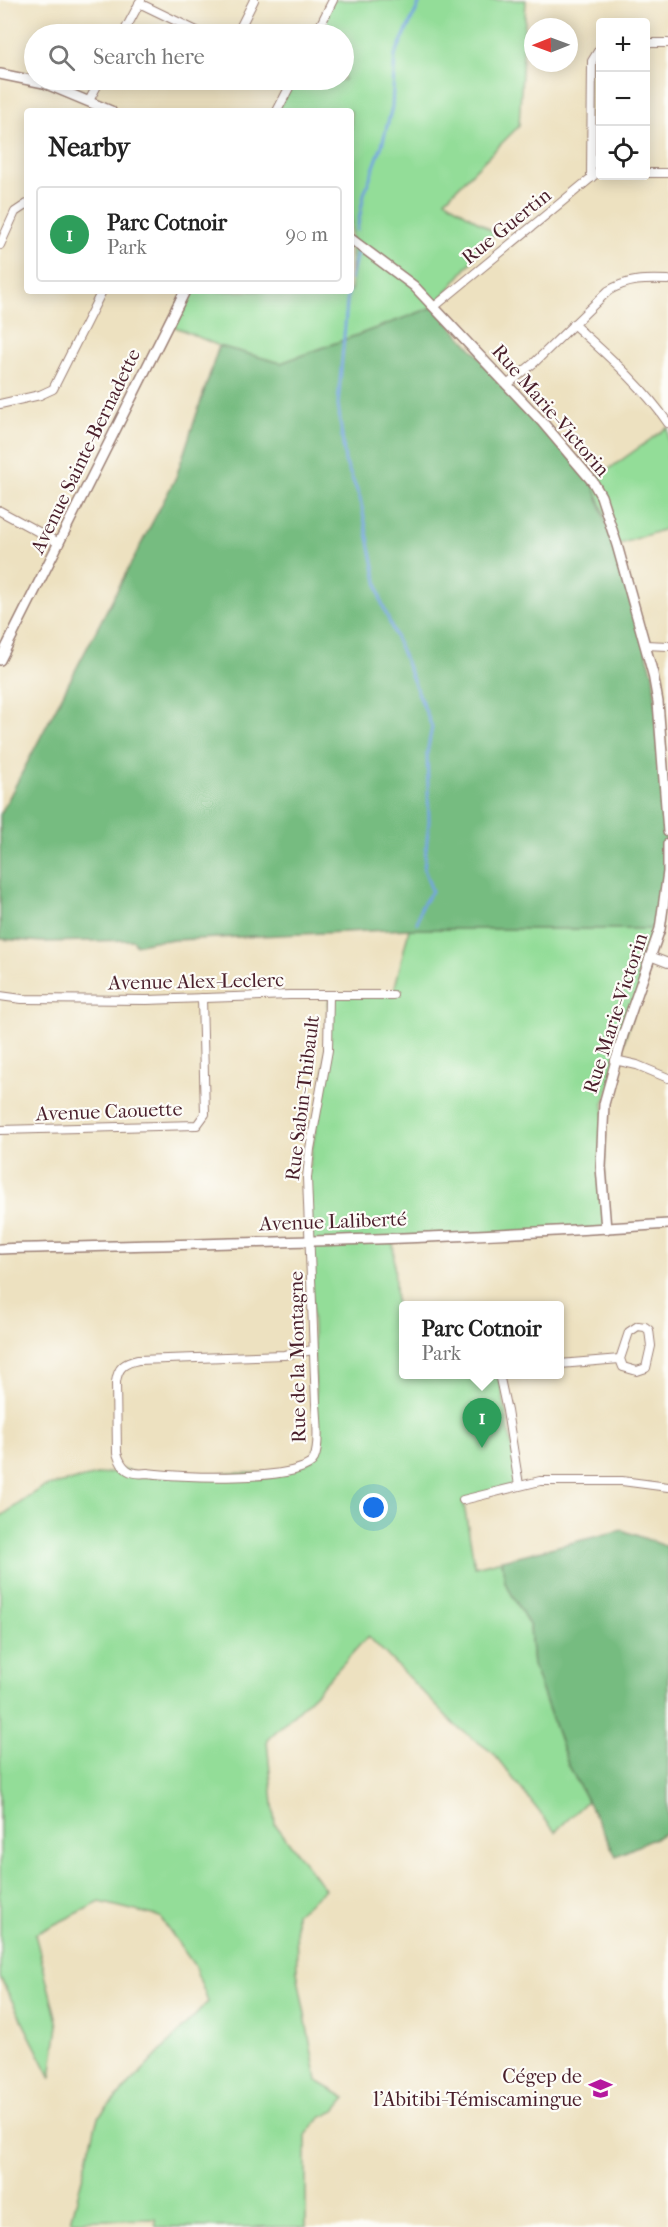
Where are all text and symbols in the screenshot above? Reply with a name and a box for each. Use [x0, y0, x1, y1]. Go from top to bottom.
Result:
north arrow [524, 18, 578, 72]
map controls [596, 18, 650, 180]
button: + [596, 18, 650, 72]
search box [24, 24, 354, 90]
icon: search [45, 41, 78, 74]
text: Search here [93, 44, 205, 70]
button: − [596, 72, 650, 126]
button: locate [596, 126, 650, 180]
text: Nearby [48, 132, 130, 163]
street label: Rue Guertin [457, 183, 556, 269]
text: Parc Cotnoir [107, 210, 227, 236]
text: 1 [66, 223, 73, 246]
text: 90 m [286, 223, 328, 246]
text: Park [107, 236, 147, 259]
street label: Rue Marie-Victorin [487, 340, 614, 481]
street label: Avenue Sainte-Bernadette [25, 345, 145, 558]
street label: Rue Marie-Victorin [579, 930, 652, 1096]
street label: Avenue Alex-Leclerc [107, 968, 284, 995]
street label: Rue Sabin-Thibault [281, 1014, 324, 1182]
street label: Avenue Caouette [34, 1097, 183, 1126]
street label: Avenue Laliberté [258, 1207, 407, 1236]
street label: Rue de la Montagne [285, 1271, 310, 1443]
popup [399, 1301, 564, 1379]
text: Parc Cotnoir [421, 1316, 542, 1342]
text: Park [421, 1342, 461, 1365]
pin: 1 [462, 1398, 502, 1448]
your location [359, 1493, 388, 1522]
place label: Cégep de l'Abitibi-Témiscamingue [373, 2065, 582, 2111]
school or university icon: Cégep de l'Abitibi-Témiscamingue [587, 2075, 613, 2101]

